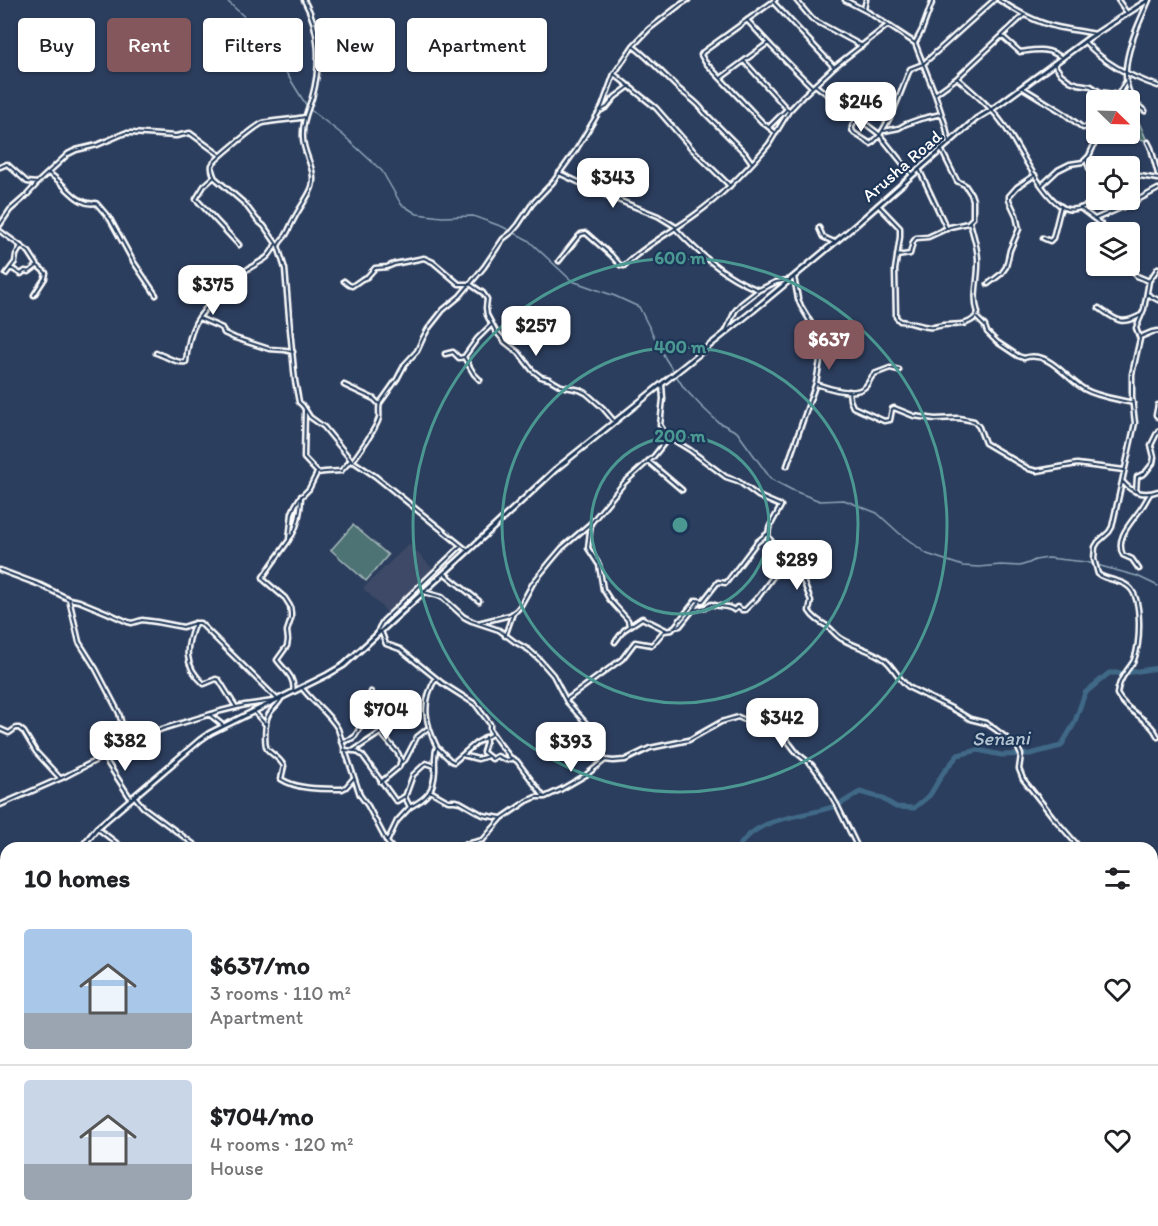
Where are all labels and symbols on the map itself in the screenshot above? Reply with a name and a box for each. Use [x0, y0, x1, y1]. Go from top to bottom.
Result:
pin: $246 [825, 82, 897, 133]
north arrow [1086, 90, 1140, 144]
street label: Arusha Road [858, 125, 946, 207]
pin: $343 [577, 158, 649, 209]
text: 600 m [655, 247, 706, 269]
pin: $375 [177, 265, 249, 316]
pin: $257 [500, 306, 572, 357]
pin: $637 [793, 320, 865, 371]
text: 400 m [654, 336, 707, 358]
text: 200 m [655, 425, 706, 447]
centre of rings [670, 515, 690, 535]
pin: $289 [761, 540, 833, 591]
pin: $704 [350, 690, 422, 741]
pin: $342 [746, 698, 818, 749]
pin: $382 [89, 721, 161, 772]
pin: $393 [535, 722, 607, 773]
water label: Senani [972, 725, 1032, 751]

